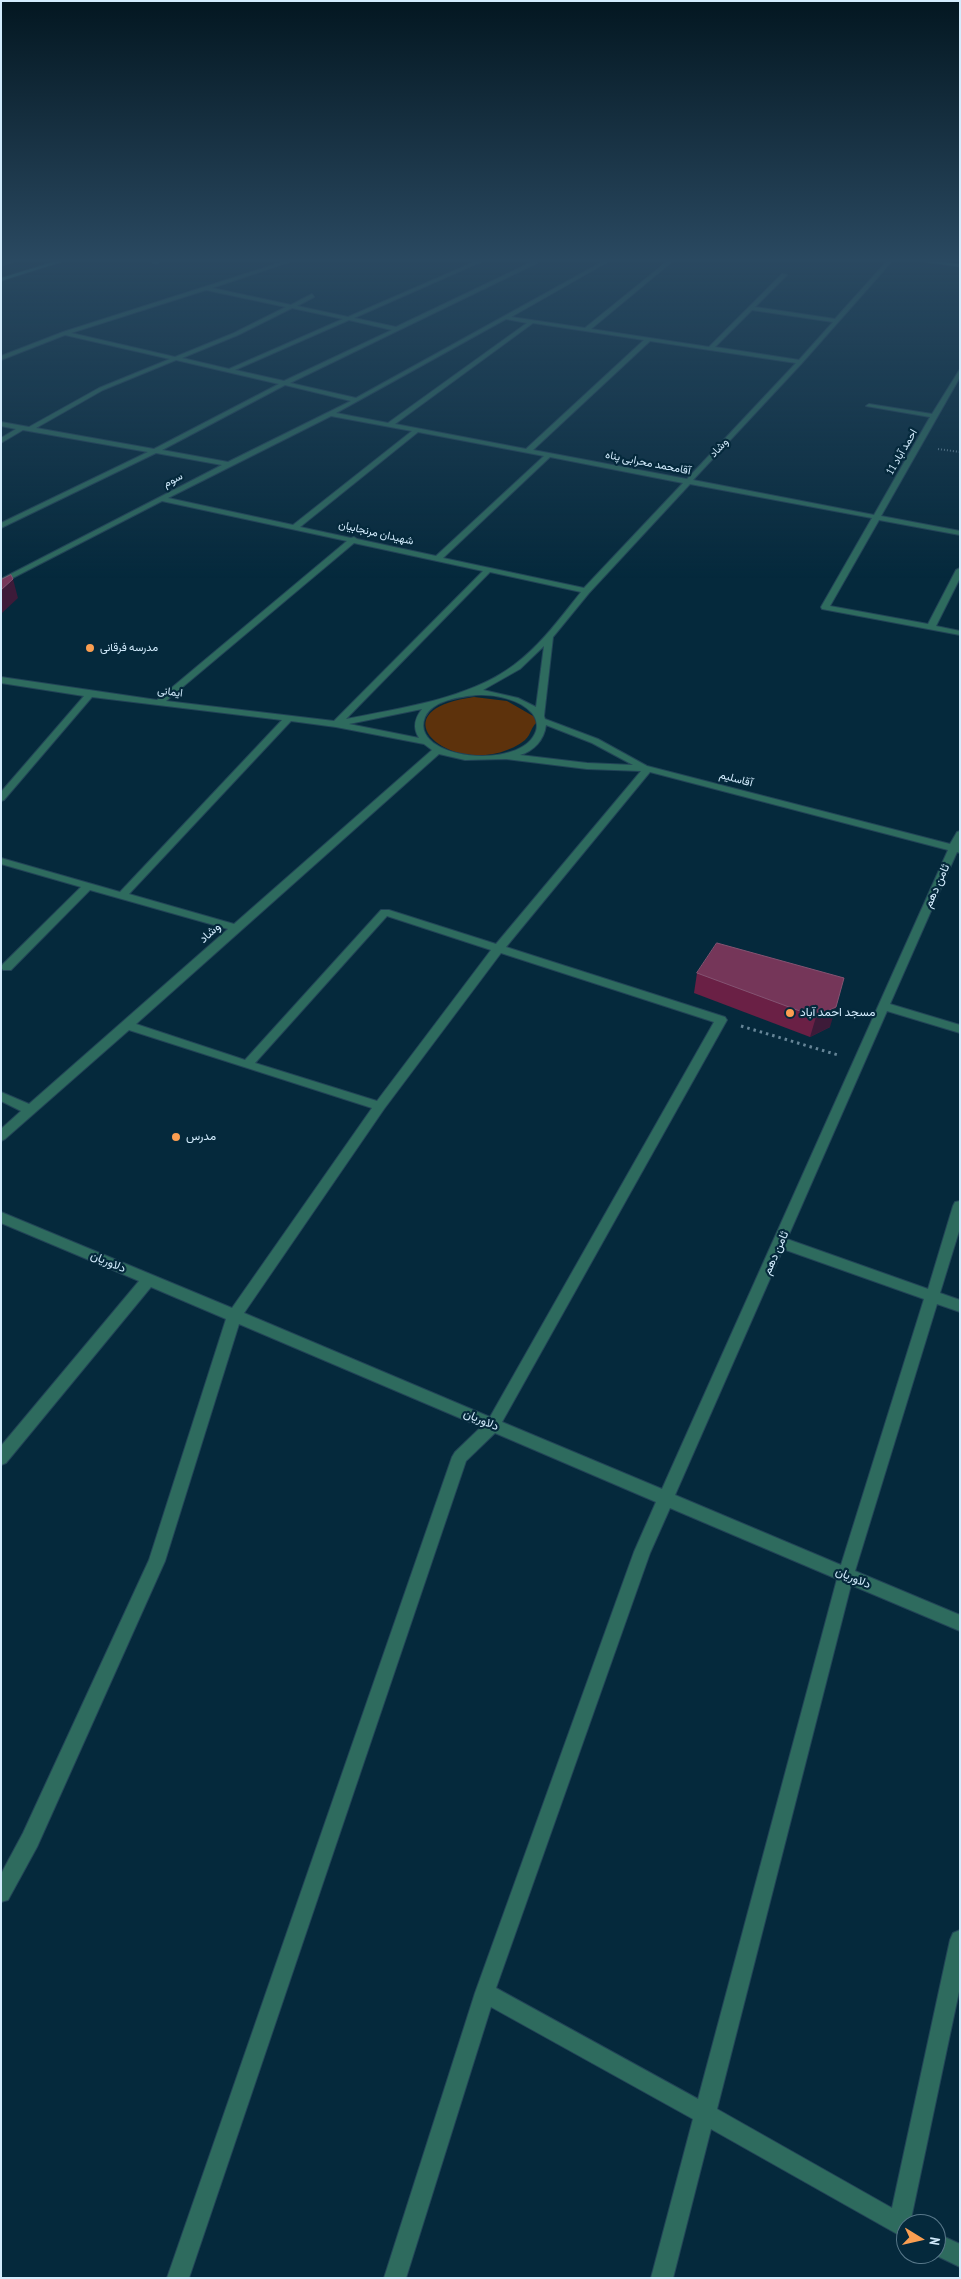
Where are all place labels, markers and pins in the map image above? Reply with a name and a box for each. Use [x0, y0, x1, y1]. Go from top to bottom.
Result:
place label: مدرسه فرقانی [100, 641, 158, 655]
marker: مدرسه فرقانی [84, 642, 96, 654]
place label: مسجد احمد آباد [800, 1006, 875, 1020]
marker: مسجد احمد آباد [784, 1007, 796, 1019]
place label: مدرس [186, 1130, 216, 1144]
marker: مدرس [170, 1131, 182, 1143]

